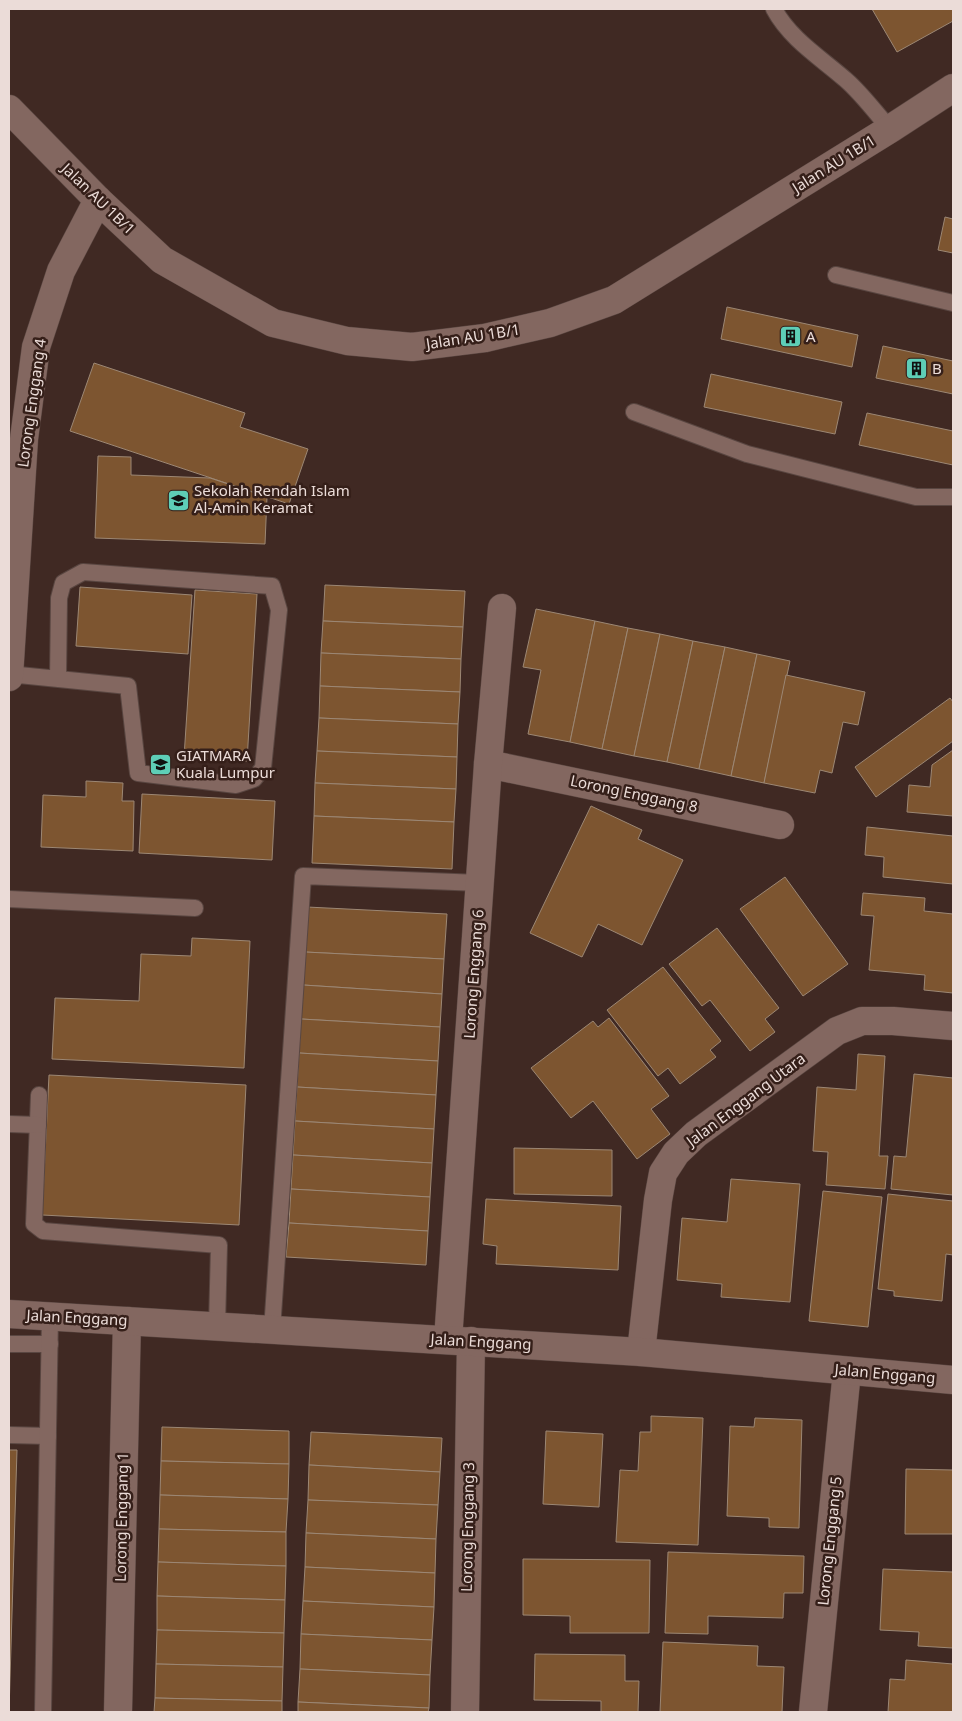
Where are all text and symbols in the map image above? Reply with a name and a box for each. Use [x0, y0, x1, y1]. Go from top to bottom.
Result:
street label: Jalan AU 1B/1 [786, 130, 879, 198]
street label: Jalan AU 1B/1 [56, 157, 140, 238]
street label: Jalan AU 1B/1 [422, 319, 521, 354]
building icon: A [778, 325, 802, 349]
place label: A [806, 326, 816, 346]
street label: Lorong Enggang 4 [12, 337, 50, 469]
building icon: B [904, 357, 928, 381]
place label: B [932, 358, 942, 378]
place label: Sekolah Rendah Islam Al-Amin Keramat [194, 480, 350, 517]
school or university icon: Sekolah Rendah Islam Al-Amin Keramat [166, 488, 190, 512]
place label: GIATMARA Kuala Lumpur [176, 745, 275, 782]
school or university icon: GIATMARA Kuala Lumpur [148, 753, 172, 777]
street label: Lorong Enggang 8 [569, 770, 700, 816]
street label: Lorong Enggang 6 [459, 909, 488, 1039]
street label: Jalan Enggang Utara [680, 1048, 809, 1152]
street label: Jalan Enggang [24, 1304, 128, 1330]
street label: Jalan Enggang [428, 1328, 532, 1354]
street label: Jalan Enggang [832, 1358, 936, 1387]
street label: Lorong Enggang 1 [110, 1452, 132, 1582]
street label: Lorong Enggang 3 [456, 1462, 478, 1592]
street label: Lorong Enggang 5 [812, 1475, 846, 1606]

